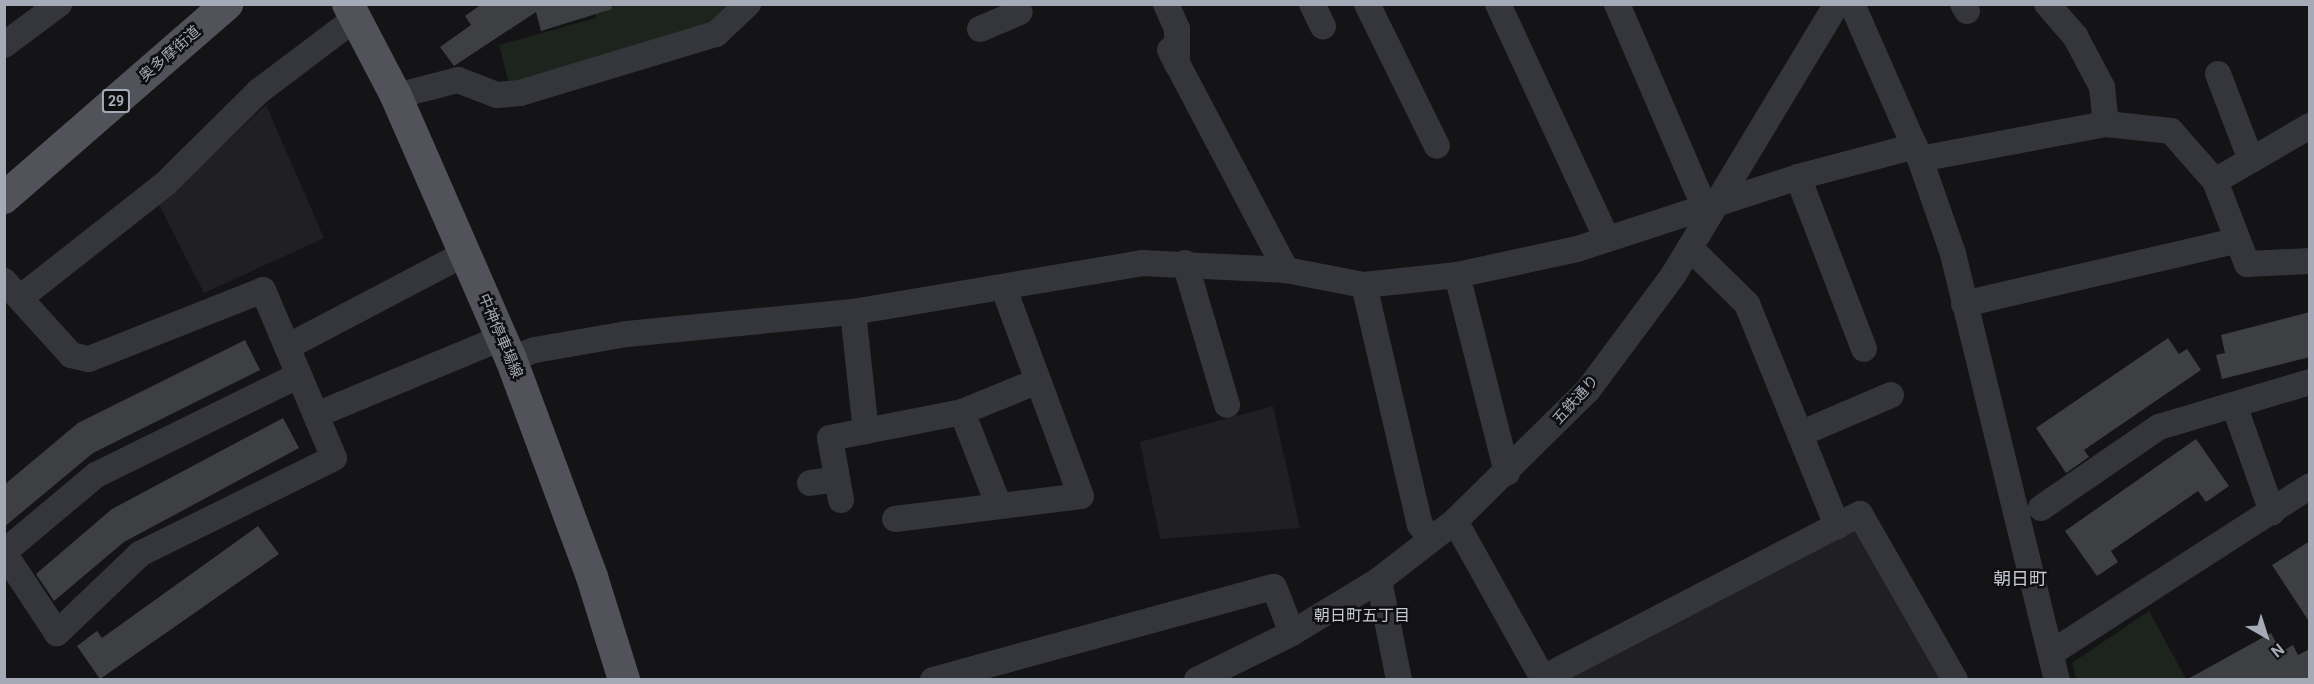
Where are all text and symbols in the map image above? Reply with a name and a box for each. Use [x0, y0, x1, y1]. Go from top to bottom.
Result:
street label: 奥多摩街道 [136, 23, 204, 85]
road number: 29 [101, 90, 131, 112]
street label: 中神停車場線 [474, 291, 526, 381]
street label: 五鉄通り [1549, 372, 1603, 428]
district label: 朝日町 [1993, 568, 2047, 590]
district label: 朝日町五丁目 [1314, 606, 1410, 626]
north arrow [2236, 606, 2296, 666]
text: N [2267, 639, 2288, 661]

